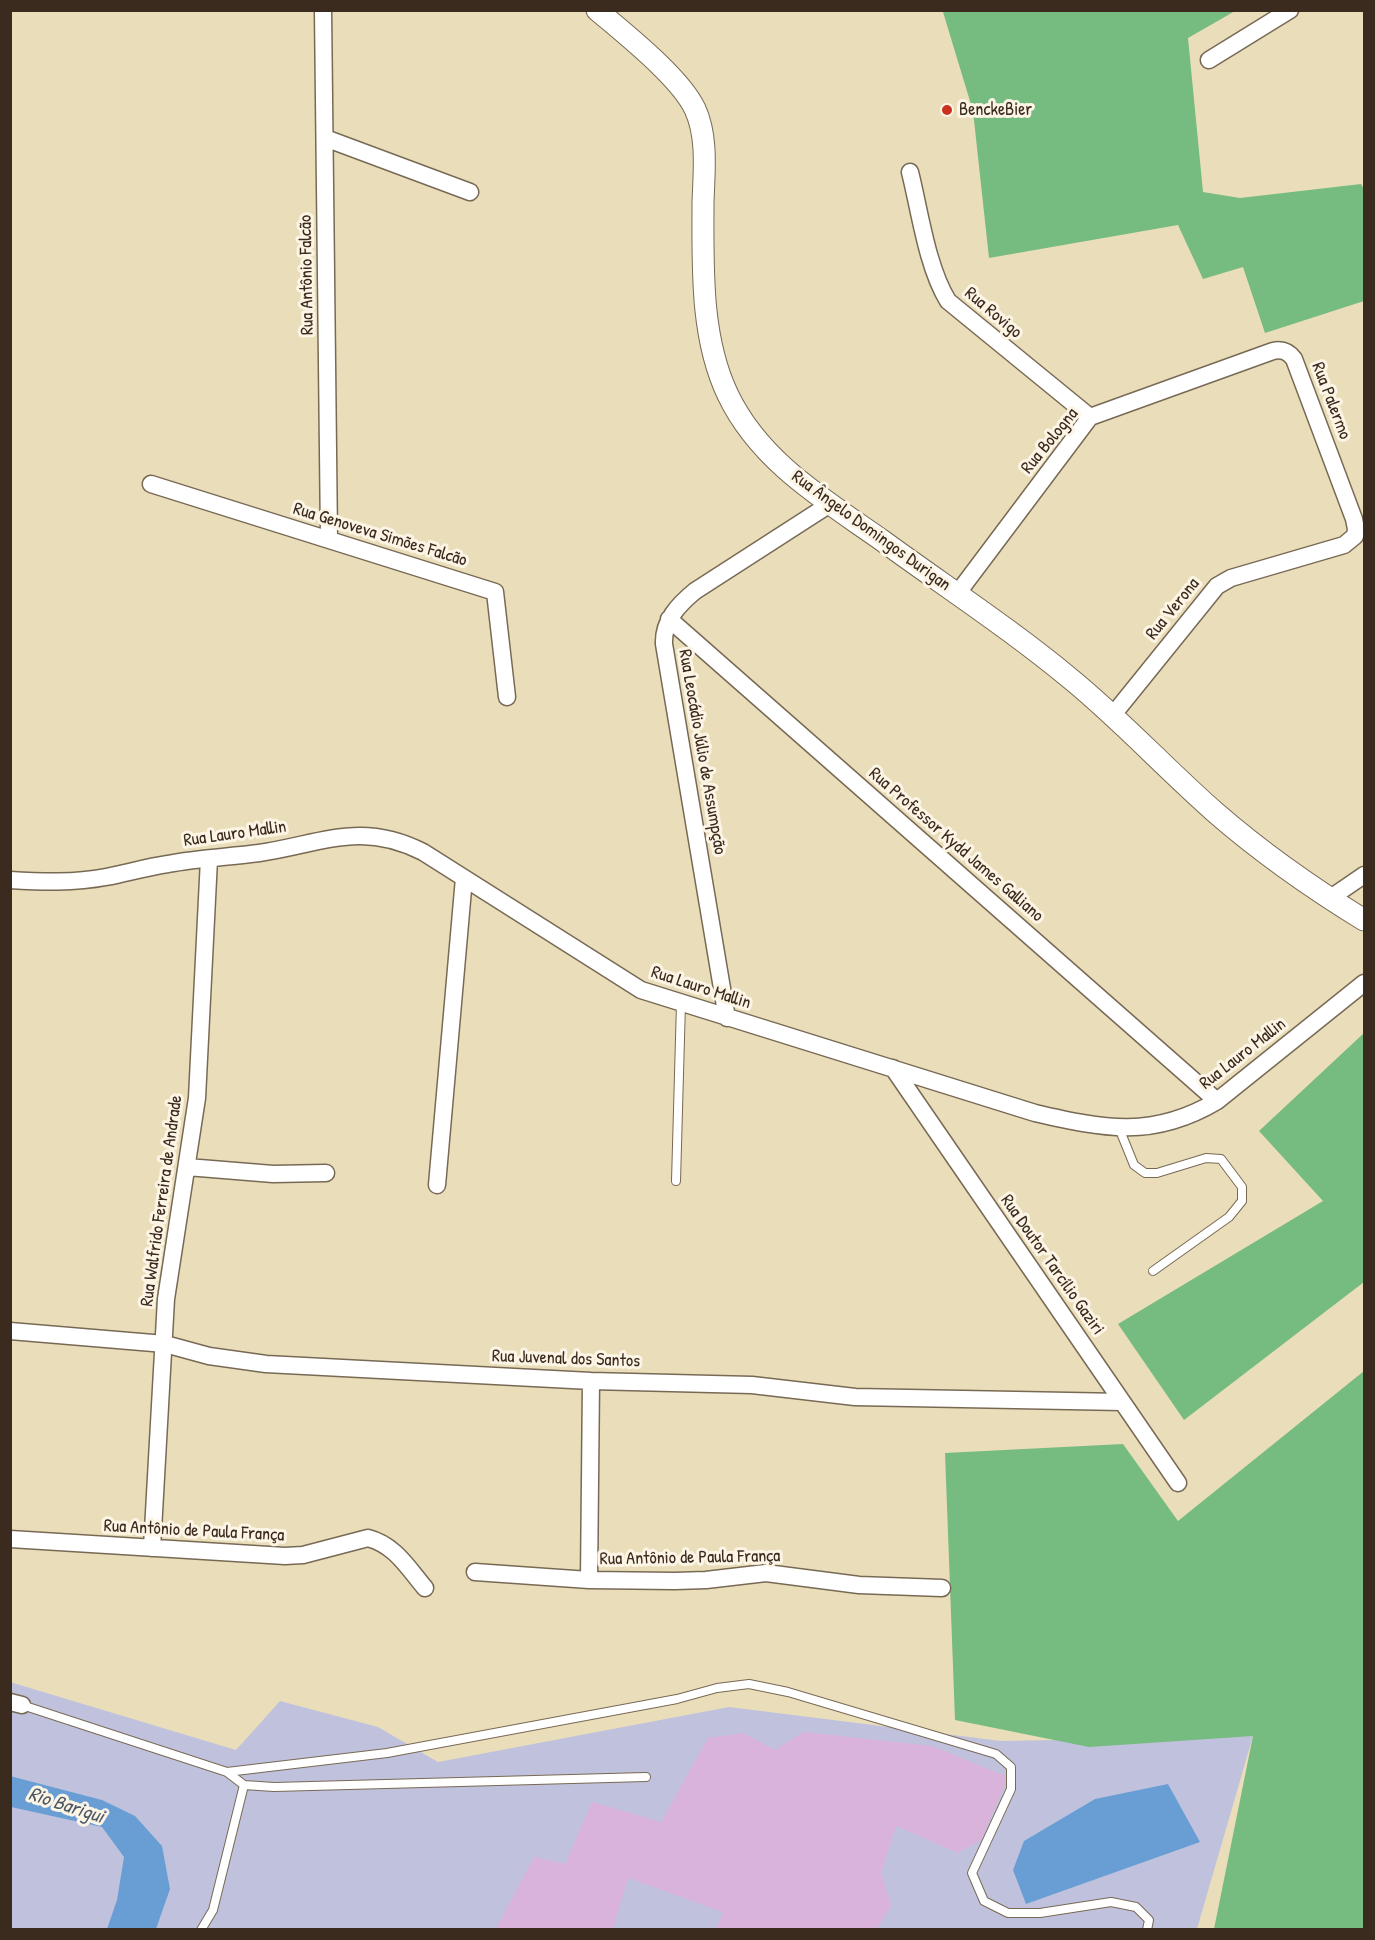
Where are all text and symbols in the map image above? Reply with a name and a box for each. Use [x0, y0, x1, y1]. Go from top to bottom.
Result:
place label: BenckeBier [959, 99, 1032, 121]
marker: BenckeBier [940, 103, 954, 117]
street label: Rua Antônio Falcão [295, 215, 319, 335]
street label: Rua Rovigo [960, 283, 1026, 343]
street label: Rua Palermo [1306, 359, 1356, 443]
street label: Rua Bologna [1017, 404, 1083, 478]
street label: Rua Ângelo Domingos Durigan [787, 466, 955, 596]
street label: Rua Genoveva Simões Falcão [291, 498, 469, 572]
street label: Rua Verona [1142, 574, 1204, 644]
street label: Rua Leocádio Júlio de Assumpção [673, 648, 731, 856]
street label: Rua Professor Kydd James Galliano [864, 763, 1048, 927]
street label: Rua Lauro Mallin [182, 816, 288, 852]
street label: Rua Lauro Mallin [648, 962, 754, 1014]
street label: Rua Lauro Mallin [1196, 1014, 1290, 1094]
street label: Rua Walfrido Ferreira de Andrade [136, 1094, 188, 1308]
street label: Rua Doutor Tarcílio Gaziri [996, 1191, 1108, 1339]
street label: Rua Juvenal dos Santos [492, 1346, 640, 1372]
street label: Rua Antônio de Paula França [103, 1515, 285, 1547]
street label: Rua Antônio de Paula França [600, 1546, 780, 1570]
water label: Rio Barigui [25, 1783, 107, 1829]

